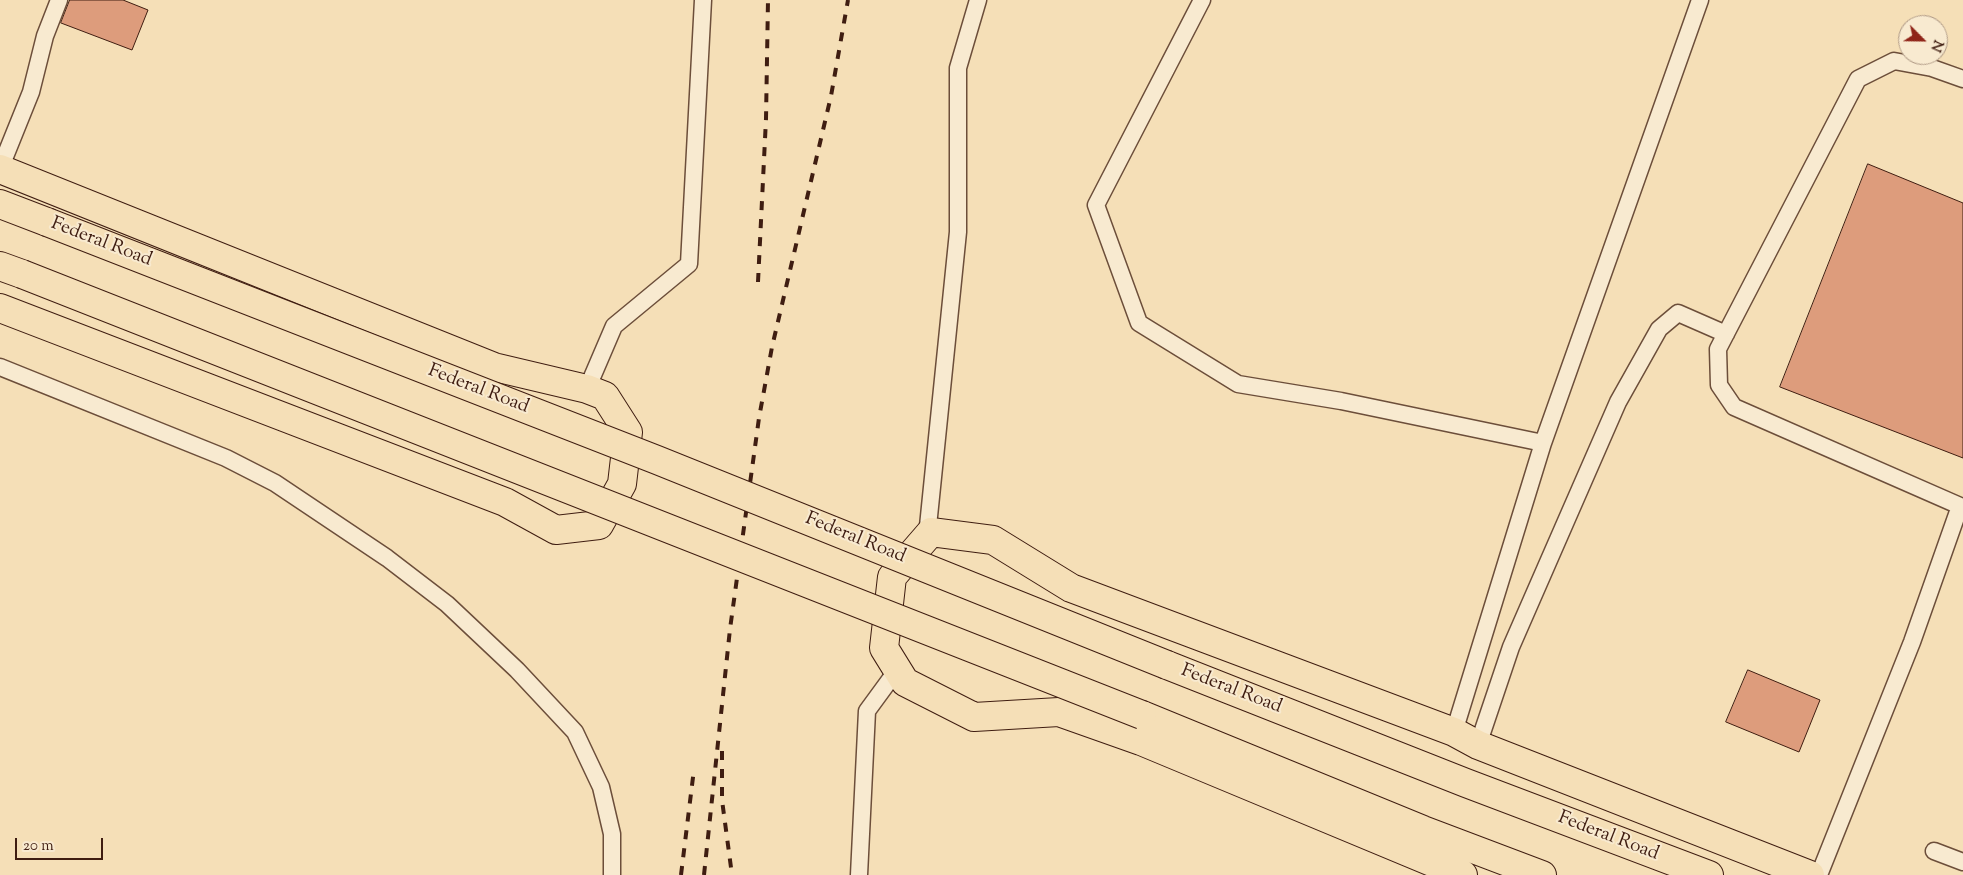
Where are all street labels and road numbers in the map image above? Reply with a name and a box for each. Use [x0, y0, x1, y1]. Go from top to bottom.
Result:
street label: Federal Road [47, 213, 155, 273]
street label: Federal Road [424, 360, 532, 420]
street label: Federal Road [801, 508, 909, 570]
street label: Federal Road [1177, 660, 1285, 720]
street label: Federal Road [1554, 807, 1662, 867]

